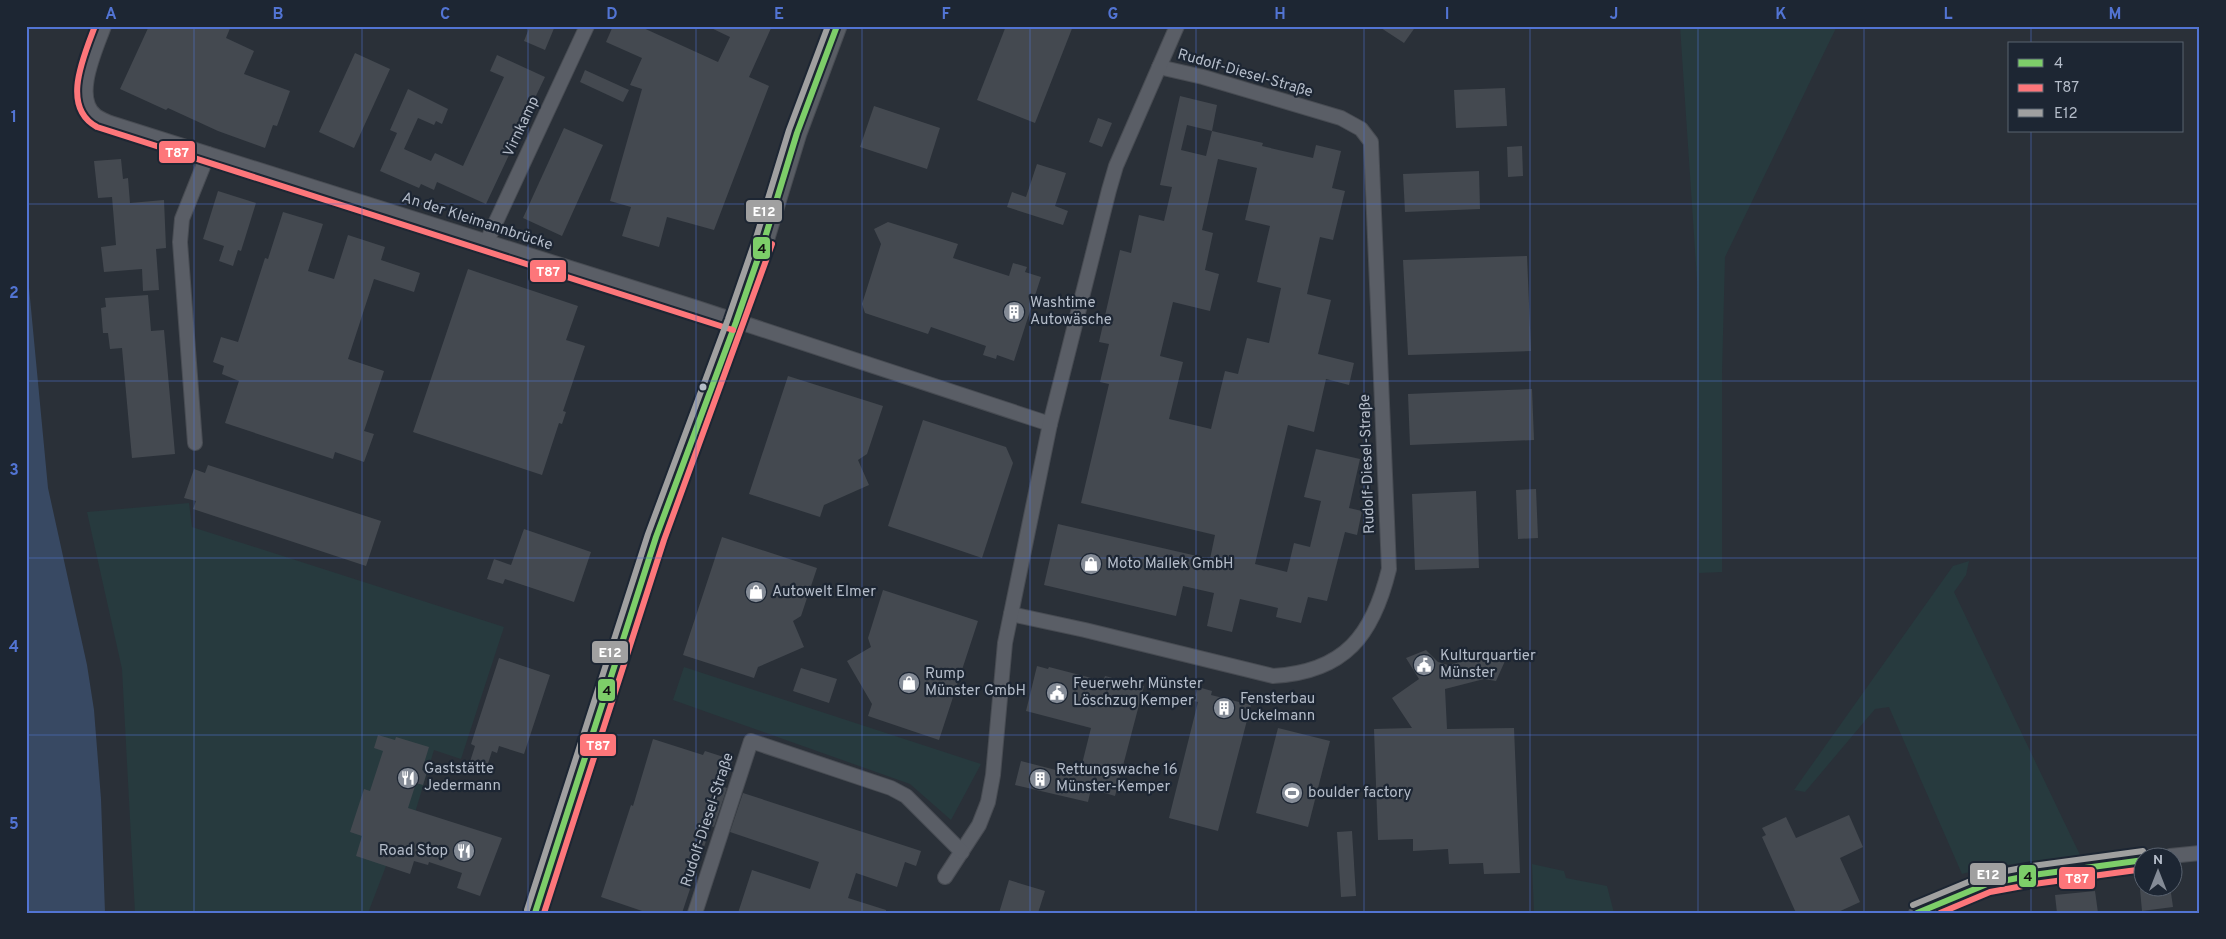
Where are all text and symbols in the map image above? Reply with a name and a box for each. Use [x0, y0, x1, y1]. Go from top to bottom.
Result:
text: A [105, 5, 117, 25]
text: B [272, 5, 284, 25]
text: C [440, 5, 450, 25]
text: D [606, 5, 618, 25]
text: E [774, 5, 784, 25]
text: F [941, 5, 951, 25]
text: G [1108, 5, 1118, 25]
text: H [1274, 5, 1286, 25]
text: I [1445, 5, 1449, 25]
text: J [1610, 5, 1618, 25]
text: K [1775, 5, 1787, 25]
text: L [1943, 5, 1953, 25]
text: M [2109, 5, 2121, 25]
legend [2008, 42, 2184, 132]
street label: Rudolf-Diesel-Straße [1175, 46, 1315, 102]
text: 4 [2054, 55, 2063, 74]
text: T87 [2054, 79, 2079, 98]
street label: Virnkamp [500, 94, 544, 160]
text: E12 [2054, 105, 2078, 124]
text: 1 [11, 108, 17, 128]
line badge: T87 [158, 140, 196, 164]
text: T87 [165, 145, 189, 162]
street label: An der Kleimannbrücke [399, 189, 555, 255]
line badge: E12 [745, 199, 783, 223]
text: E12 [753, 204, 775, 221]
line badge: 4 [752, 236, 771, 260]
text: 4 [758, 241, 767, 258]
line badge: T87 [529, 259, 567, 283]
text: T87 [536, 264, 560, 281]
text: 2 [9, 284, 19, 304]
place label: Washtime Autowäsche [1030, 294, 1112, 330]
building icon: Washtime Autowäsche [1002, 300, 1026, 324]
unlabelled marker [698, 382, 708, 392]
street label: Rudolf-Diesel-Straße [1356, 394, 1380, 534]
text: 3 [9, 461, 19, 481]
shop icon: Moto Mallek GmbH [1079, 552, 1103, 576]
place label: Moto Mallek GmbH [1107, 555, 1234, 574]
shop icon: Autowelt Elmer [744, 580, 768, 604]
place label: Autowelt Elmer [772, 583, 876, 602]
text: 4 [9, 638, 19, 658]
line badge: E12 [591, 640, 629, 664]
text: E12 [599, 645, 621, 662]
place label: Kulturquartier Münster [1440, 647, 1536, 683]
public building icon: Kulturquartier Münster [1412, 653, 1436, 677]
place label: Rump Münster GmbH [925, 665, 1026, 701]
shop icon: Rump Münster GmbH [897, 671, 921, 695]
place label: Feuerwehr Münster Löschzug Kemper [1073, 675, 1203, 711]
line badge: 4 [597, 678, 616, 702]
public building icon: Feuerwehr Münster Löschzug Kemper [1045, 681, 1069, 705]
text: 4 [603, 683, 612, 700]
place label: Fensterbau Uckelmann [1240, 690, 1315, 726]
building icon: Fensterbau Uckelmann [1212, 696, 1236, 720]
line badge: T87 [579, 733, 617, 757]
text: T87 [586, 738, 610, 755]
street label: Rudolf-Diesel-Straße [677, 750, 739, 890]
place label: Gaststätte Jedermann [424, 760, 501, 796]
place label: Rettungswache 16 Münster-Kemper [1056, 761, 1178, 797]
restaurant icon: Gaststätte Jedermann [396, 766, 420, 790]
building icon: Rettungswache 16 Münster-Kemper [1028, 767, 1052, 791]
sports icon: boulder factory [1280, 781, 1304, 805]
place label: boulder factory [1308, 784, 1412, 803]
text: 5 [9, 815, 19, 835]
restaurant icon: Road Stop [452, 839, 476, 863]
place label: Road Stop [379, 842, 448, 861]
north arrow [2134, 846, 2184, 896]
text: N [2153, 852, 2163, 869]
line badge: E12 [1969, 862, 2007, 886]
line badge: 4 [2018, 864, 2037, 888]
line badge: T87 [2058, 866, 2096, 890]
text: E12 [1977, 867, 1999, 884]
text: 4 [2024, 869, 2033, 886]
text: T87 [2065, 871, 2089, 888]

